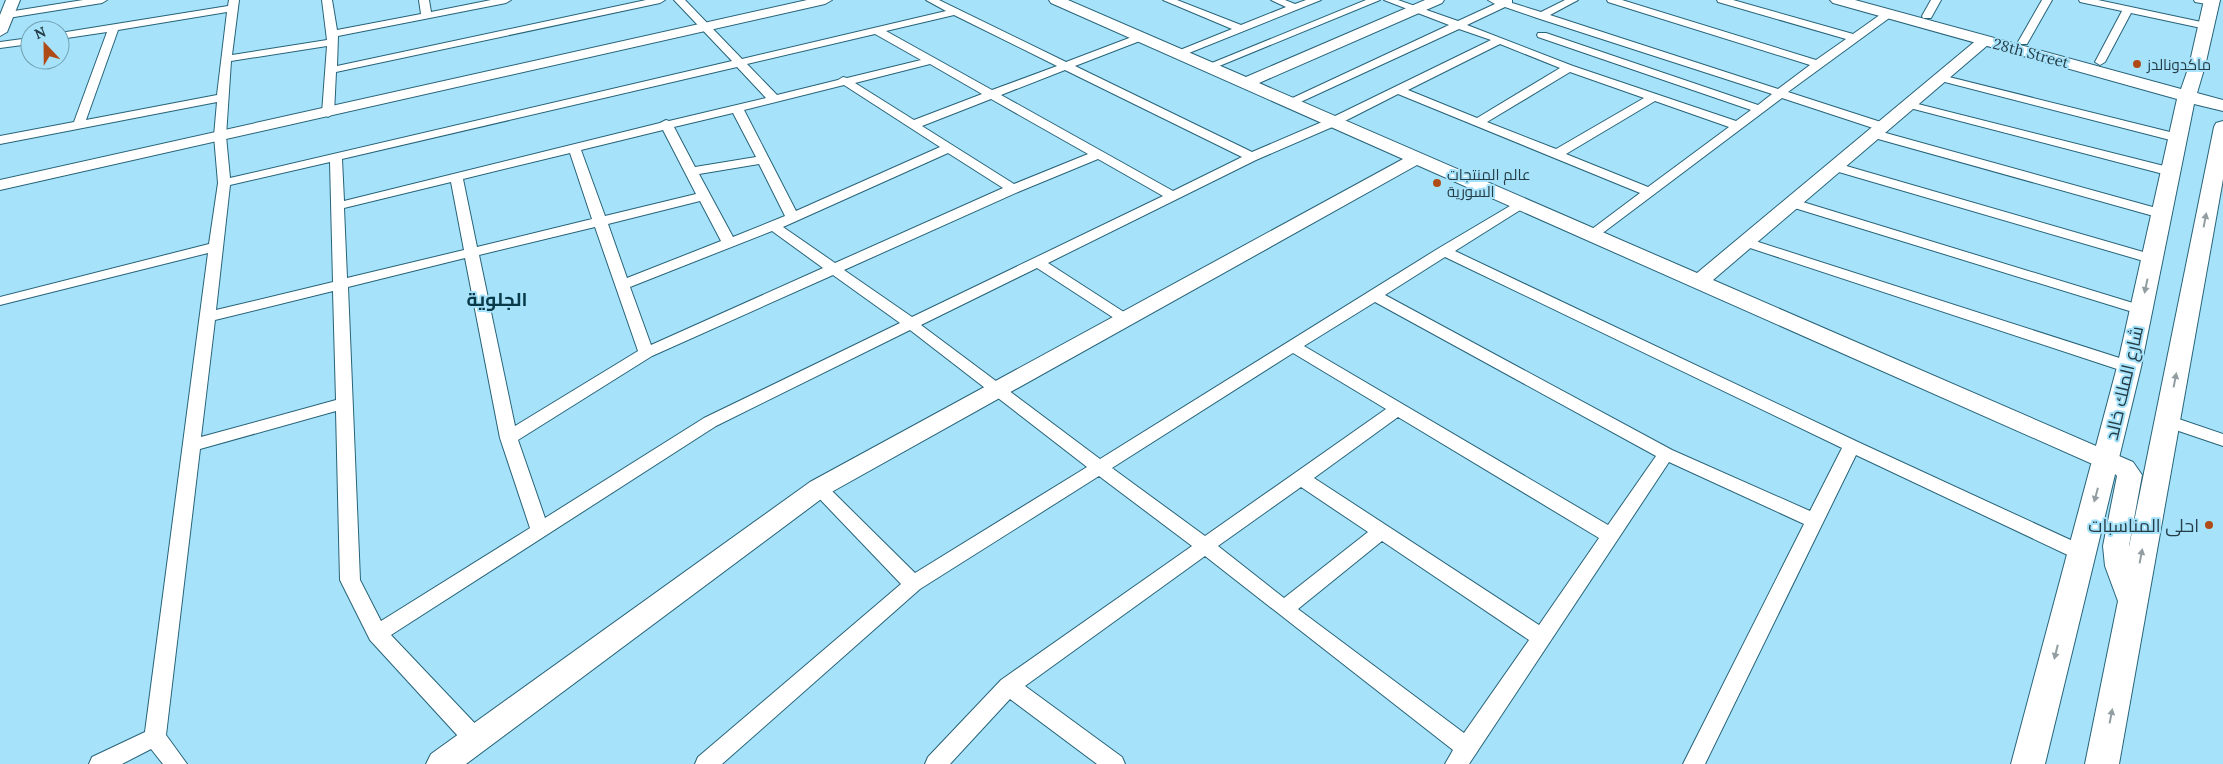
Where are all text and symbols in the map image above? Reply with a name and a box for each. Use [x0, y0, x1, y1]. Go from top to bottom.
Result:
north arrow [20, 20, 70, 70]
text: N [32, 23, 49, 43]
street label: 28th Street [1991, 34, 2071, 72]
place label: ماكدونالدز [2146, 55, 2211, 74]
marker: ماكدونالدز [2131, 58, 2143, 70]
place label: عالم المنتجات السورية [1447, 165, 1531, 201]
marker: عالم المنتجات السورية [1431, 177, 1443, 189]
one-way arrow [2202, 212, 2210, 228]
one-way arrow [2142, 278, 2150, 293]
district label: الجلوية [467, 287, 527, 311]
street label: شارع الملك خالد [2100, 324, 2149, 443]
one-way arrow [2171, 372, 2179, 387]
one-way arrow [2092, 487, 2100, 503]
place label: احلى المناسبات [2088, 514, 2199, 537]
marker: احلى المناسبات [2203, 519, 2215, 531]
one-way arrow [2137, 549, 2145, 564]
one-way arrow [2052, 645, 2060, 660]
one-way arrow [2107, 708, 2115, 724]

